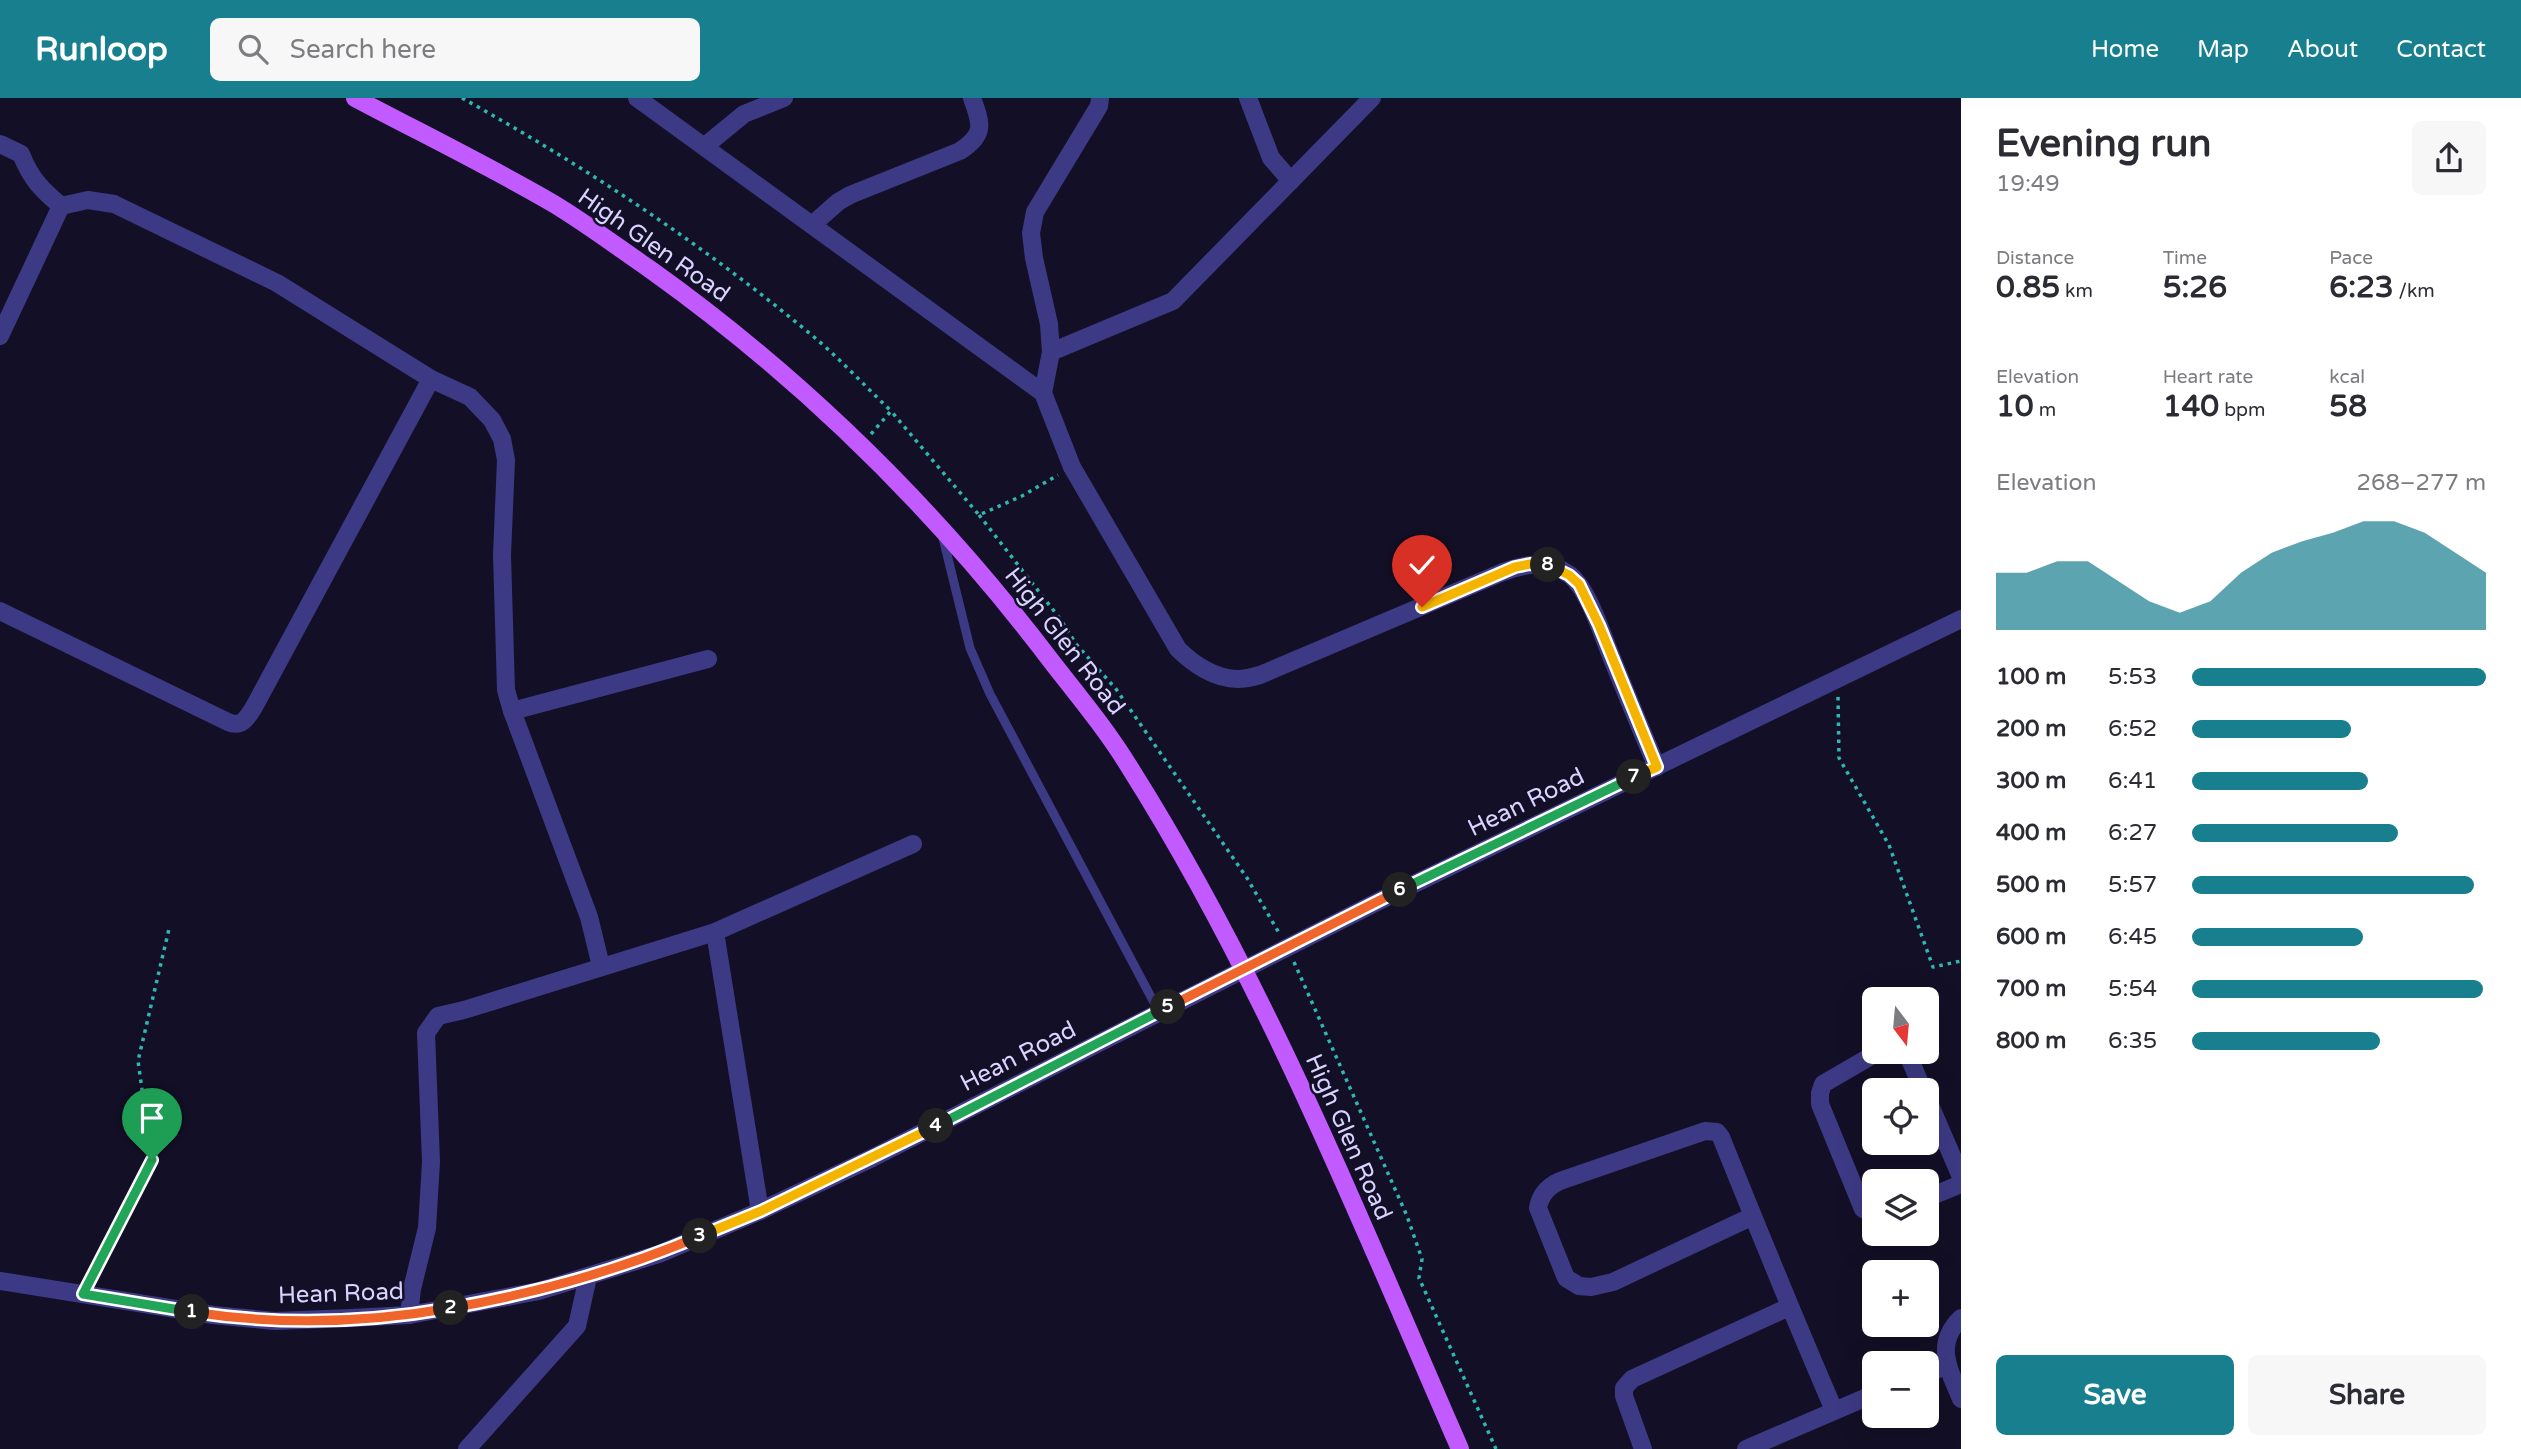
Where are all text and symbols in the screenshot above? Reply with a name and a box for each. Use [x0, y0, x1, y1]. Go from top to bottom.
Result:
search box [210, 18, 700, 81]
text: Runloop [35, 30, 168, 69]
icon: search [234, 30, 272, 68]
text: Search here [290, 34, 436, 65]
text: Home [2091, 35, 2159, 64]
text: Map [2197, 35, 2249, 64]
text: About [2287, 35, 2358, 64]
text: Contact [2396, 35, 2486, 64]
text: Evening run [1996, 121, 2211, 167]
button: share [2412, 121, 2486, 195]
text: 19:49 [1996, 170, 2060, 198]
street label: High Glen Road [572, 182, 735, 309]
text: Distance [1996, 247, 2074, 269]
text: Time [2163, 247, 2207, 269]
text: Pace [2329, 247, 2373, 269]
text: 0.85 [1996, 269, 2060, 306]
text: 5:26 [2163, 269, 2227, 306]
text: 6:23 [2329, 269, 2394, 306]
text: km [2060, 280, 2093, 302]
text: /km [2394, 280, 2435, 302]
text: Elevation [1996, 366, 2079, 388]
text: Heart rate [2163, 366, 2253, 388]
text: kcal [2329, 366, 2365, 388]
text: 10 [1996, 388, 2034, 425]
text: 140 [2163, 388, 2219, 425]
text: 58 [2329, 388, 2367, 425]
text: m [2034, 399, 2056, 421]
text: bpm [2219, 399, 2266, 421]
text: Elevation [1996, 469, 2097, 497]
text: 268–277 m [2357, 469, 2486, 497]
pin [1392, 535, 1452, 607]
icon: check [1403, 546, 1441, 584]
pin: 8 [1530, 547, 1566, 582]
text: 8 [1542, 553, 1553, 575]
street label: High Glen Road [998, 562, 1131, 721]
text: 100 m [1996, 663, 2066, 691]
text: 5:53 [2108, 663, 2157, 691]
text: 200 m [1996, 715, 2066, 743]
text: 6:52 [2108, 715, 2157, 743]
pin: 7 [1616, 760, 1652, 794]
street label: Hean Road [1463, 762, 1589, 843]
text: 7 [1628, 765, 1639, 787]
text: 300 m [1996, 767, 2066, 795]
text: 6:41 [2108, 767, 2157, 795]
text: 400 m [1996, 819, 2066, 847]
text: 6:27 [2108, 819, 2157, 847]
text: 500 m [1996, 871, 2066, 899]
text: 5:57 [2108, 871, 2157, 899]
pin: 6 [1382, 872, 1418, 908]
text: 6 [1394, 878, 1405, 900]
text: 600 m [1996, 923, 2066, 951]
text: 6:45 [2108, 923, 2157, 951]
text: 700 m [1996, 975, 2066, 1003]
text: 5:54 [2108, 975, 2157, 1003]
north arrow [1862, 987, 1939, 1064]
map controls [1862, 987, 1939, 1428]
pin: 5 [1150, 990, 1186, 1024]
text: 5 [1162, 995, 1173, 1017]
street label: Hean Road [955, 1015, 1081, 1098]
text: 800 m [1996, 1027, 2066, 1055]
text: 6:35 [2108, 1027, 2157, 1055]
street label: High Glen Road [1299, 1050, 1398, 1225]
button: locate [1862, 1078, 1939, 1155]
pin [122, 1088, 182, 1160]
icon: arrive [133, 1099, 171, 1137]
pin: 4 [918, 1108, 954, 1144]
text: 4 [930, 1114, 941, 1136]
button: layers [1862, 1169, 1939, 1246]
pin: 3 [682, 1218, 718, 1254]
text: 3 [694, 1224, 705, 1246]
button: + [1862, 1260, 1939, 1337]
street label: Hean Road [278, 1277, 405, 1310]
pin: 2 [434, 1290, 468, 1326]
pin: 1 [174, 1294, 210, 1330]
text: 2 [445, 1296, 456, 1318]
text: 1 [186, 1300, 197, 1322]
button: − [1862, 1351, 1939, 1428]
button: Save [1996, 1355, 2234, 1435]
button: Share [2248, 1355, 2486, 1435]

